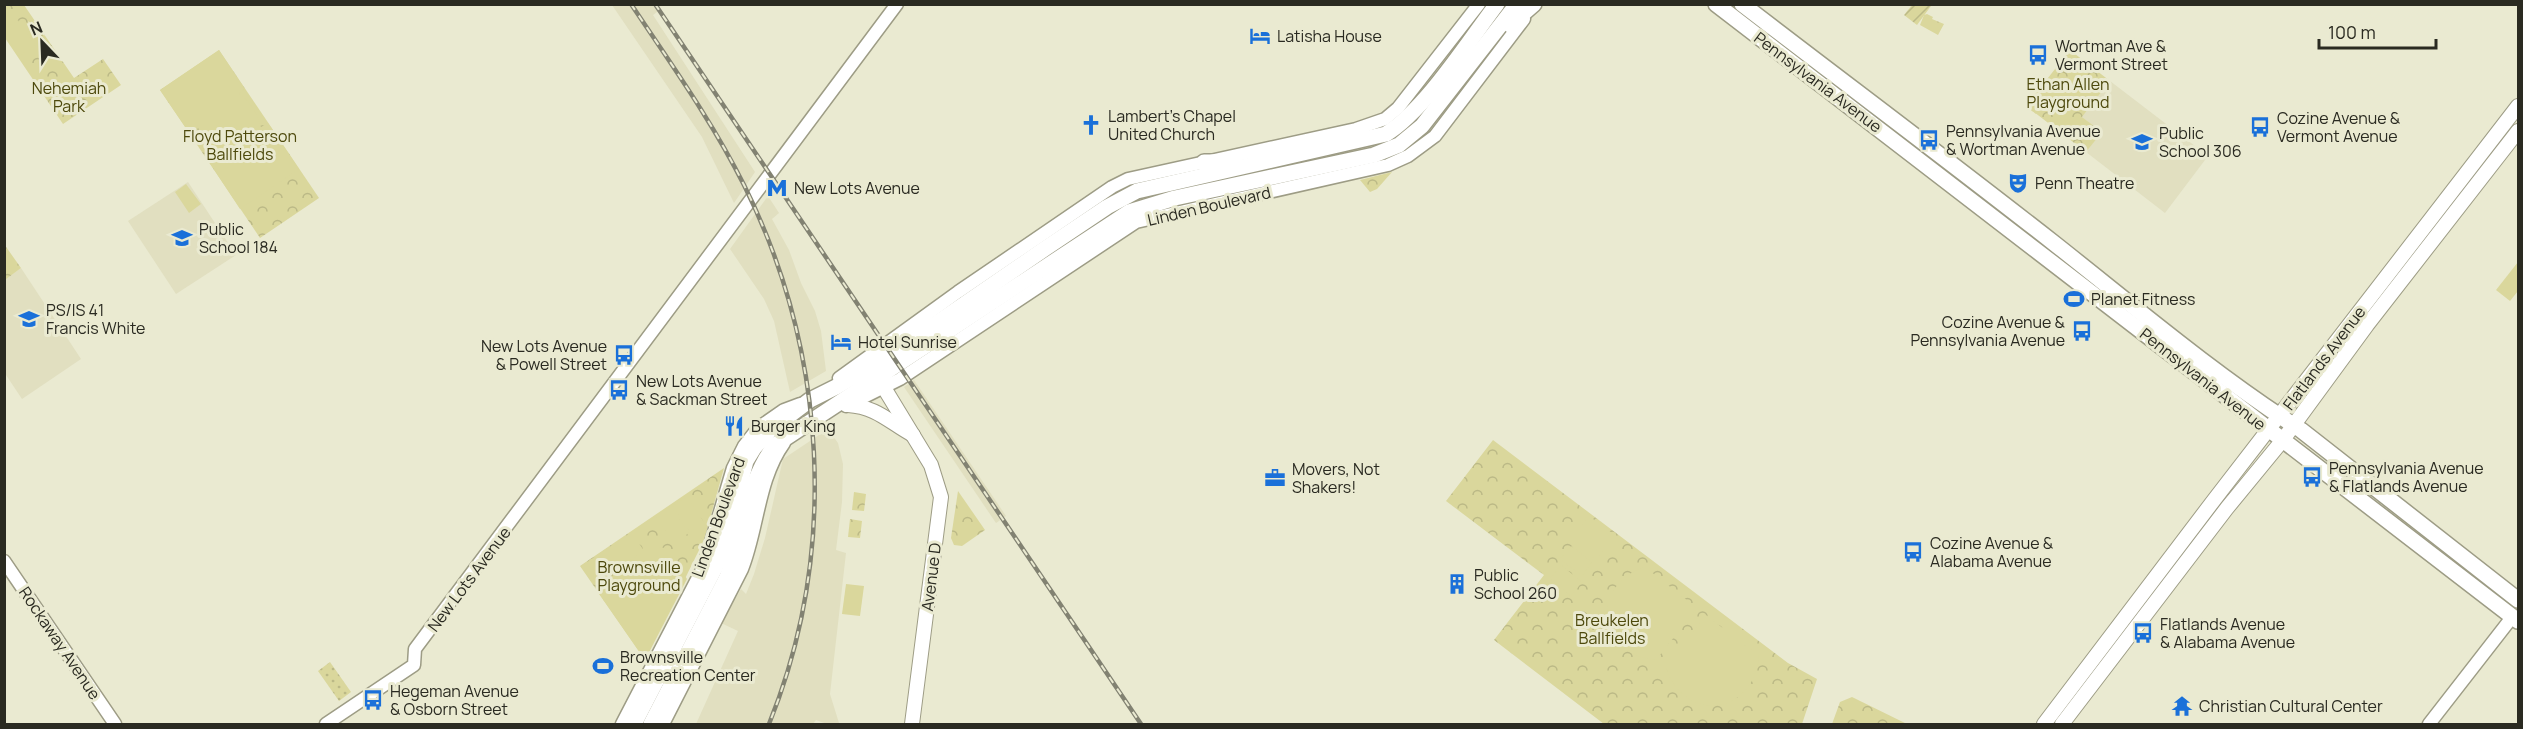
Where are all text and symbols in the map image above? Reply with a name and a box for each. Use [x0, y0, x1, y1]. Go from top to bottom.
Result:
north arrow [12, 12, 72, 72]
scale bar [2319, 12, 2436, 50]
text: N [27, 16, 46, 41]
text: 100 m [2328, 20, 2376, 44]
hotel icon: Latisha House [1248, 24, 1272, 48]
place label: Latisha House [1277, 25, 1382, 47]
street label: Pennsylvania Avenue [1750, 27, 1886, 137]
place label: Wortman Ave & Vermont Street [2055, 35, 2168, 75]
bus stop icon: Wortman Ave & Vermont Street [2026, 43, 2050, 67]
park label: Ethan Allen Playground [2026, 73, 2110, 113]
park label: Nehemiah Park [32, 77, 106, 117]
place label: Lambert's Chapel United Church [1108, 105, 1236, 145]
place label: Cozine Avenue & Vermont Avenue [2277, 107, 2401, 147]
church icon: Lambert's Chapel United Church [1079, 113, 1103, 137]
bus stop icon: Cozine Avenue & Vermont Avenue [2248, 115, 2272, 139]
place label: Pennsylvania Avenue & Wortman Avenue [1946, 120, 2101, 160]
place label: Public School 306 [2159, 122, 2242, 162]
park label: Floyd Patterson Ballfields [183, 125, 297, 165]
bus stop icon: Pennsylvania Avenue & Wortman Avenue [1917, 128, 1941, 152]
school or university icon: Public School 306 [2130, 130, 2154, 154]
theatre icon: Penn Theatre [2006, 171, 2030, 195]
place label: Penn Theatre [2035, 172, 2134, 194]
metro station icon: New Lots Avenue [765, 176, 789, 200]
place label: New Lots Avenue [794, 177, 920, 199]
street label: Linden Boulevard [1145, 181, 1273, 231]
place label: Public School 184 [199, 218, 278, 258]
school or university icon: Public School 184 [170, 226, 194, 250]
sports icon: Planet Fitness [2062, 287, 2086, 311]
place label: Planet Fitness [2091, 288, 2196, 310]
place label: PS/IS 41 Francis White [46, 299, 145, 339]
street label: Flatlands Avenue [2278, 301, 2370, 415]
school or university icon: PS/IS 41 Francis White [17, 307, 41, 331]
place label: Cozine Avenue & Pennsylvania Avenue [1910, 311, 2066, 351]
bus stop icon: Cozine Avenue & Pennsylvania Avenue [2070, 319, 2094, 343]
street label: Pennsylvania Avenue [2135, 323, 2271, 435]
hotel icon: Hotel Sunrise [829, 330, 853, 354]
place label: Hotel Sunrise [858, 331, 957, 353]
place label: New Lots Avenue & Powell Street [481, 335, 607, 375]
bus stop icon: New Lots Avenue & Powell Street [612, 343, 636, 367]
place label: New Lots Avenue & Sackman Street [636, 370, 767, 410]
bus stop icon: New Lots Avenue & Sackman Street [607, 378, 631, 402]
restaurant icon: Burger King [722, 414, 746, 438]
place label: Burger King [751, 415, 836, 437]
street label: Linden Boulevard [686, 454, 750, 580]
place label: Pennsylvania Avenue & Flatlands Avenue [2329, 457, 2484, 497]
place label: Movers, Not Shakers! [1292, 458, 1380, 498]
bus stop icon: Pennsylvania Avenue & Flatlands Avenue [2300, 465, 2324, 489]
office icon: Movers, Not Shakers! [1263, 466, 1287, 490]
street label: New Lots Avenue [422, 522, 516, 636]
place label: Cozine Avenue & Alabama Avenue [1930, 532, 2054, 572]
bus stop icon: Cozine Avenue & Alabama Avenue [1901, 540, 1925, 564]
street label: Avenue D [916, 541, 946, 612]
park label: Brownsville Playground [597, 556, 681, 596]
place label: Public School 260 [1474, 564, 1557, 604]
building icon: Public School 260 [1445, 572, 1469, 596]
street label: Rockaway Avenue [14, 582, 106, 704]
park label: Breukelen Ballfields [1575, 609, 1649, 649]
place label: Flatlands Avenue & Alabama Avenue [2160, 613, 2295, 653]
bus stop icon: Flatlands Avenue & Alabama Avenue [2131, 621, 2155, 645]
place label: Brownsville Recreation Center [620, 646, 756, 686]
sports icon: Brownsville Recreation Center [591, 654, 615, 678]
place label: Hegeman Avenue & Osborn Street [390, 680, 519, 720]
bus stop icon: Hegeman Avenue & Osborn Street [361, 688, 385, 712]
temple icon: Christian Cultural Center [2170, 694, 2194, 718]
place label: Christian Cultural Center [2199, 695, 2383, 717]

